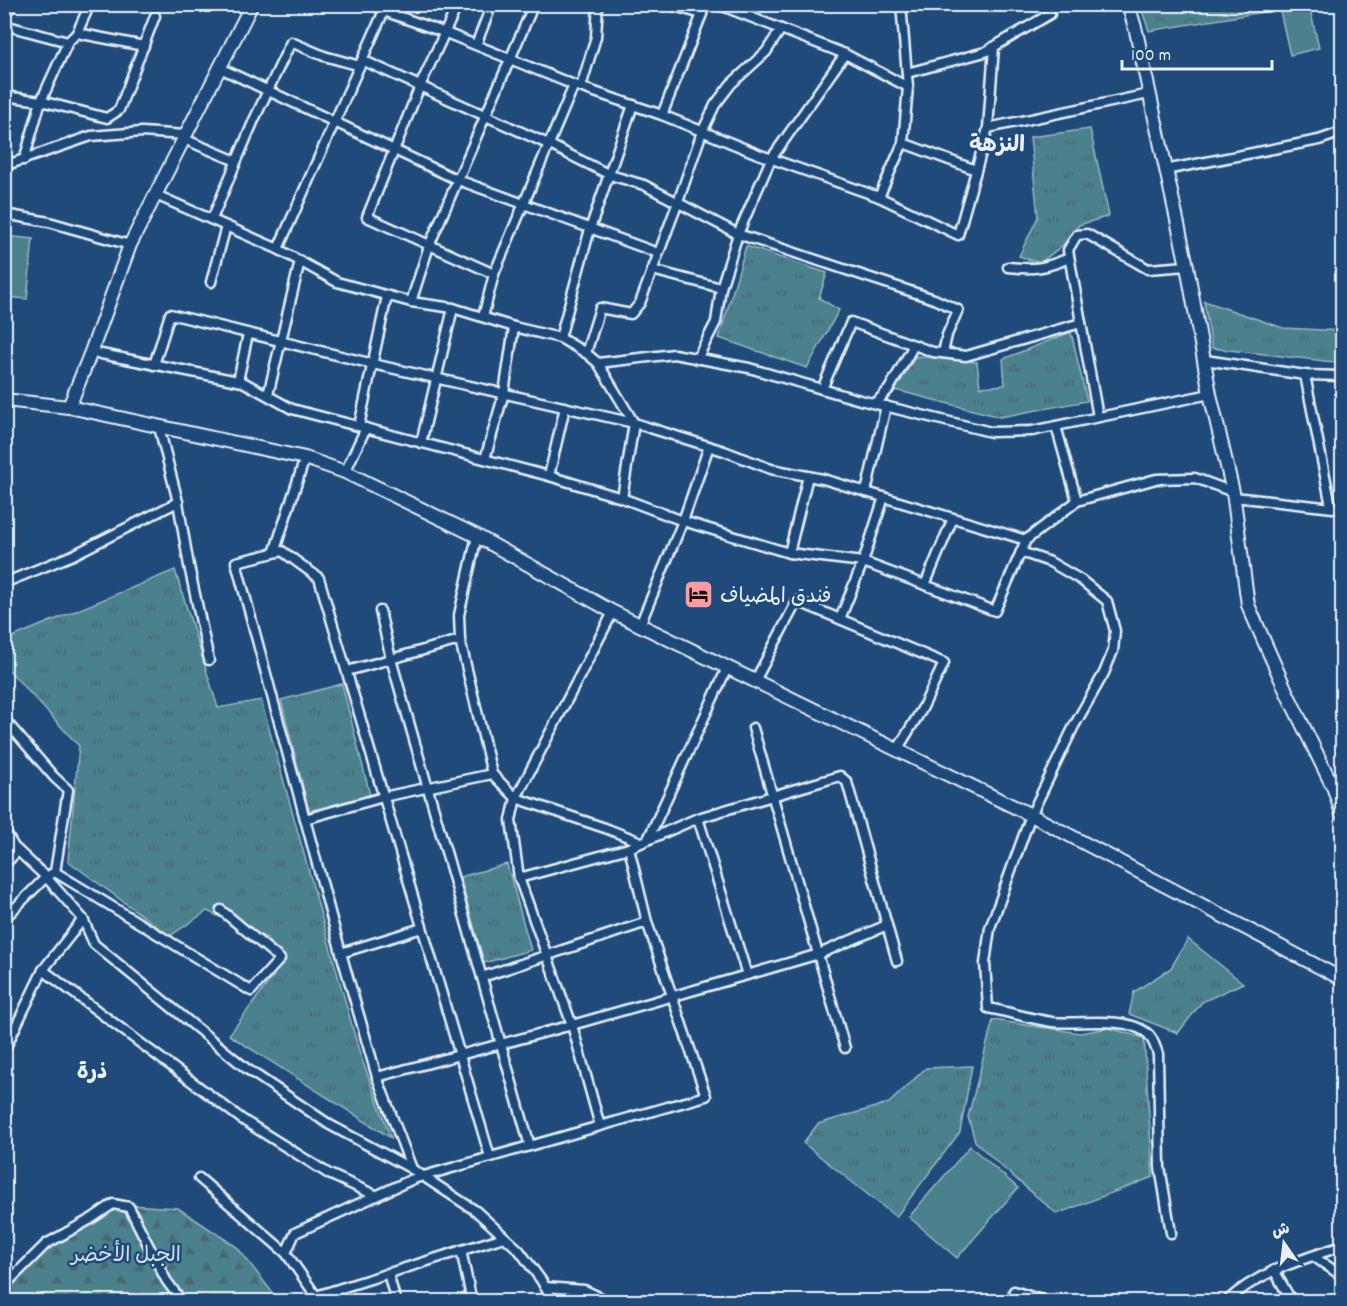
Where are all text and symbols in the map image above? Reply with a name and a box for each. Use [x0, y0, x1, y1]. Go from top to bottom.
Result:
scale bar [1122, 33, 1272, 71]
text: 100 m [1131, 44, 1171, 69]
district label: النزهة [969, 131, 1025, 162]
hotel icon: فندق المضياف [683, 579, 715, 611]
place label: فندق المضياف [720, 583, 832, 613]
district label: ذرة [77, 1058, 107, 1089]
north arrow [1254, 1213, 1314, 1273]
text: ش [1270, 1218, 1292, 1244]
park label: الجبل الأخضر [69, 1240, 181, 1272]

